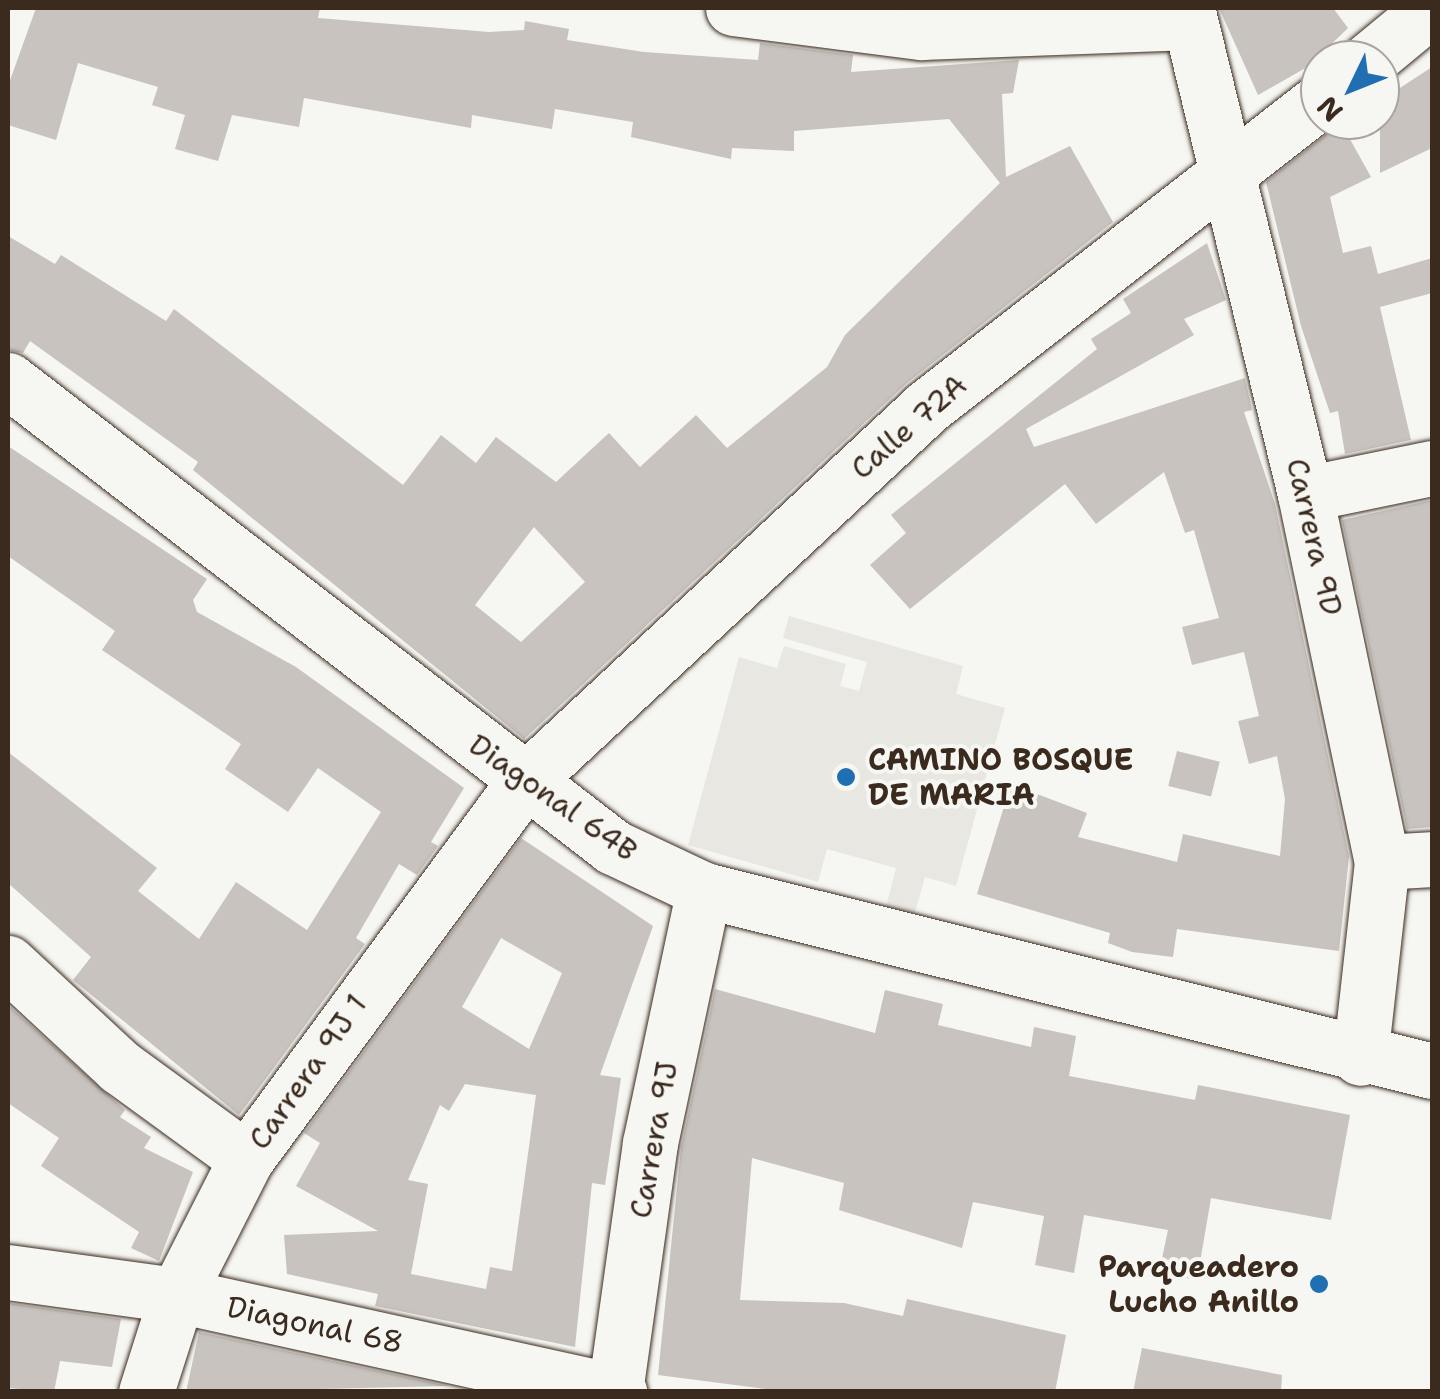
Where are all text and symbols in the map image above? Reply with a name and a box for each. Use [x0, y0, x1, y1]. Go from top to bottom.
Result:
north arrow [1300, 40, 1400, 140]
text: N [1308, 88, 1351, 130]
street label: Calle 72A [844, 367, 974, 487]
street label: Carrera 9D [1278, 455, 1350, 619]
street label: Diagonal 64B [462, 727, 644, 869]
place label: CAMINO BOSQUE DE MARIA [868, 742, 1133, 812]
marker: CAMINO BOSQUE DE MARIA [833, 764, 859, 790]
street label: Carrera 9J 1 [241, 987, 375, 1157]
street label: Carrera 9J [623, 1059, 685, 1221]
place label: Parqueadero Lucho Anillo [1098, 1249, 1299, 1320]
marker: Parqueadero Lucho Anillo [1308, 1273, 1330, 1295]
street label: Diagonal 68 [224, 1289, 406, 1361]

